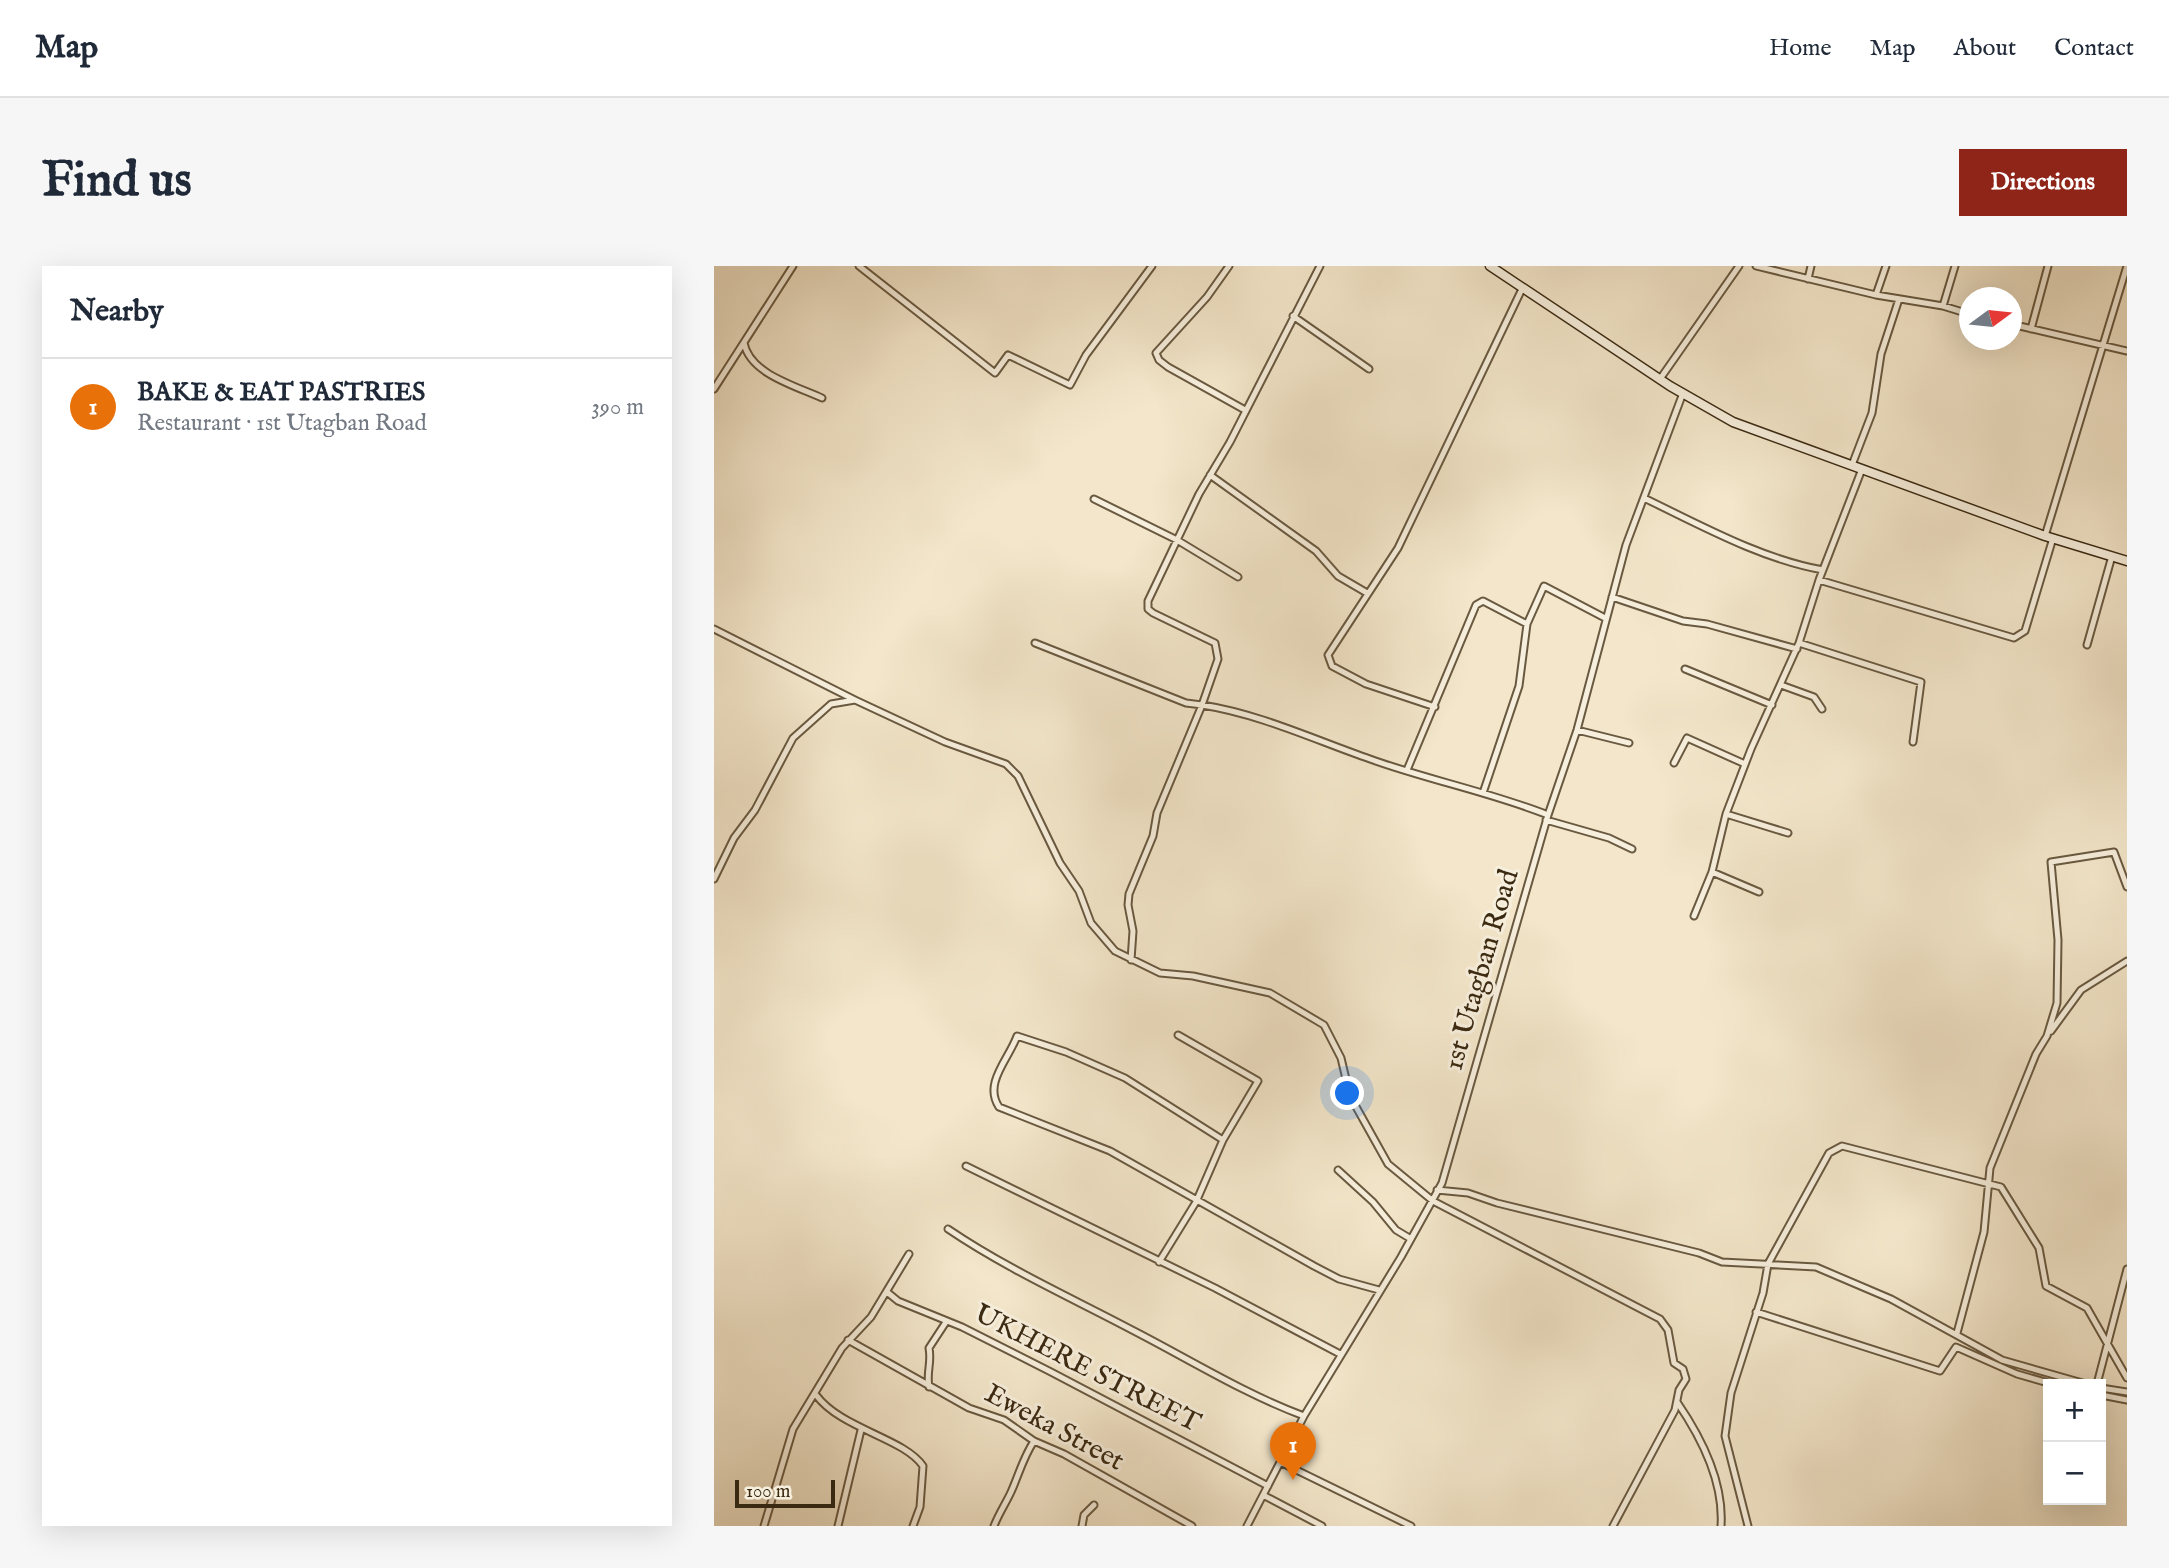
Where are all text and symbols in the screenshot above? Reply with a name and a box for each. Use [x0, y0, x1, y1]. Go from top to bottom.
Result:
text: Map [35, 27, 98, 69]
text: Home [1769, 33, 1832, 64]
text: Map [1870, 33, 1916, 64]
text: About [1954, 33, 2016, 64]
text: Contact [2054, 33, 2134, 64]
button: Directions [1959, 149, 2127, 216]
text: Find us [42, 151, 192, 213]
north arrow [1959, 287, 2022, 350]
text: Nearby [70, 293, 163, 331]
text: BAKE & EAT PASTRIES [137, 376, 425, 409]
text: 1 [89, 393, 97, 422]
text: 390 m [591, 393, 644, 422]
text: Restaurant · 1st Utagban Road [137, 409, 427, 438]
street label: 1st Utagban Road [1437, 865, 1527, 1074]
your location [1330, 1076, 1364, 1110]
street label: UKHERE STREET [968, 1297, 1206, 1441]
street label: Eweka Street [978, 1377, 1130, 1480]
map controls [2043, 1379, 2106, 1505]
button: + [2043, 1379, 2106, 1442]
pin: 1 [1270, 1422, 1316, 1480]
button: − [2043, 1442, 2106, 1505]
scale bar [735, 1477, 835, 1509]
text: 100 m [746, 1480, 790, 1504]

